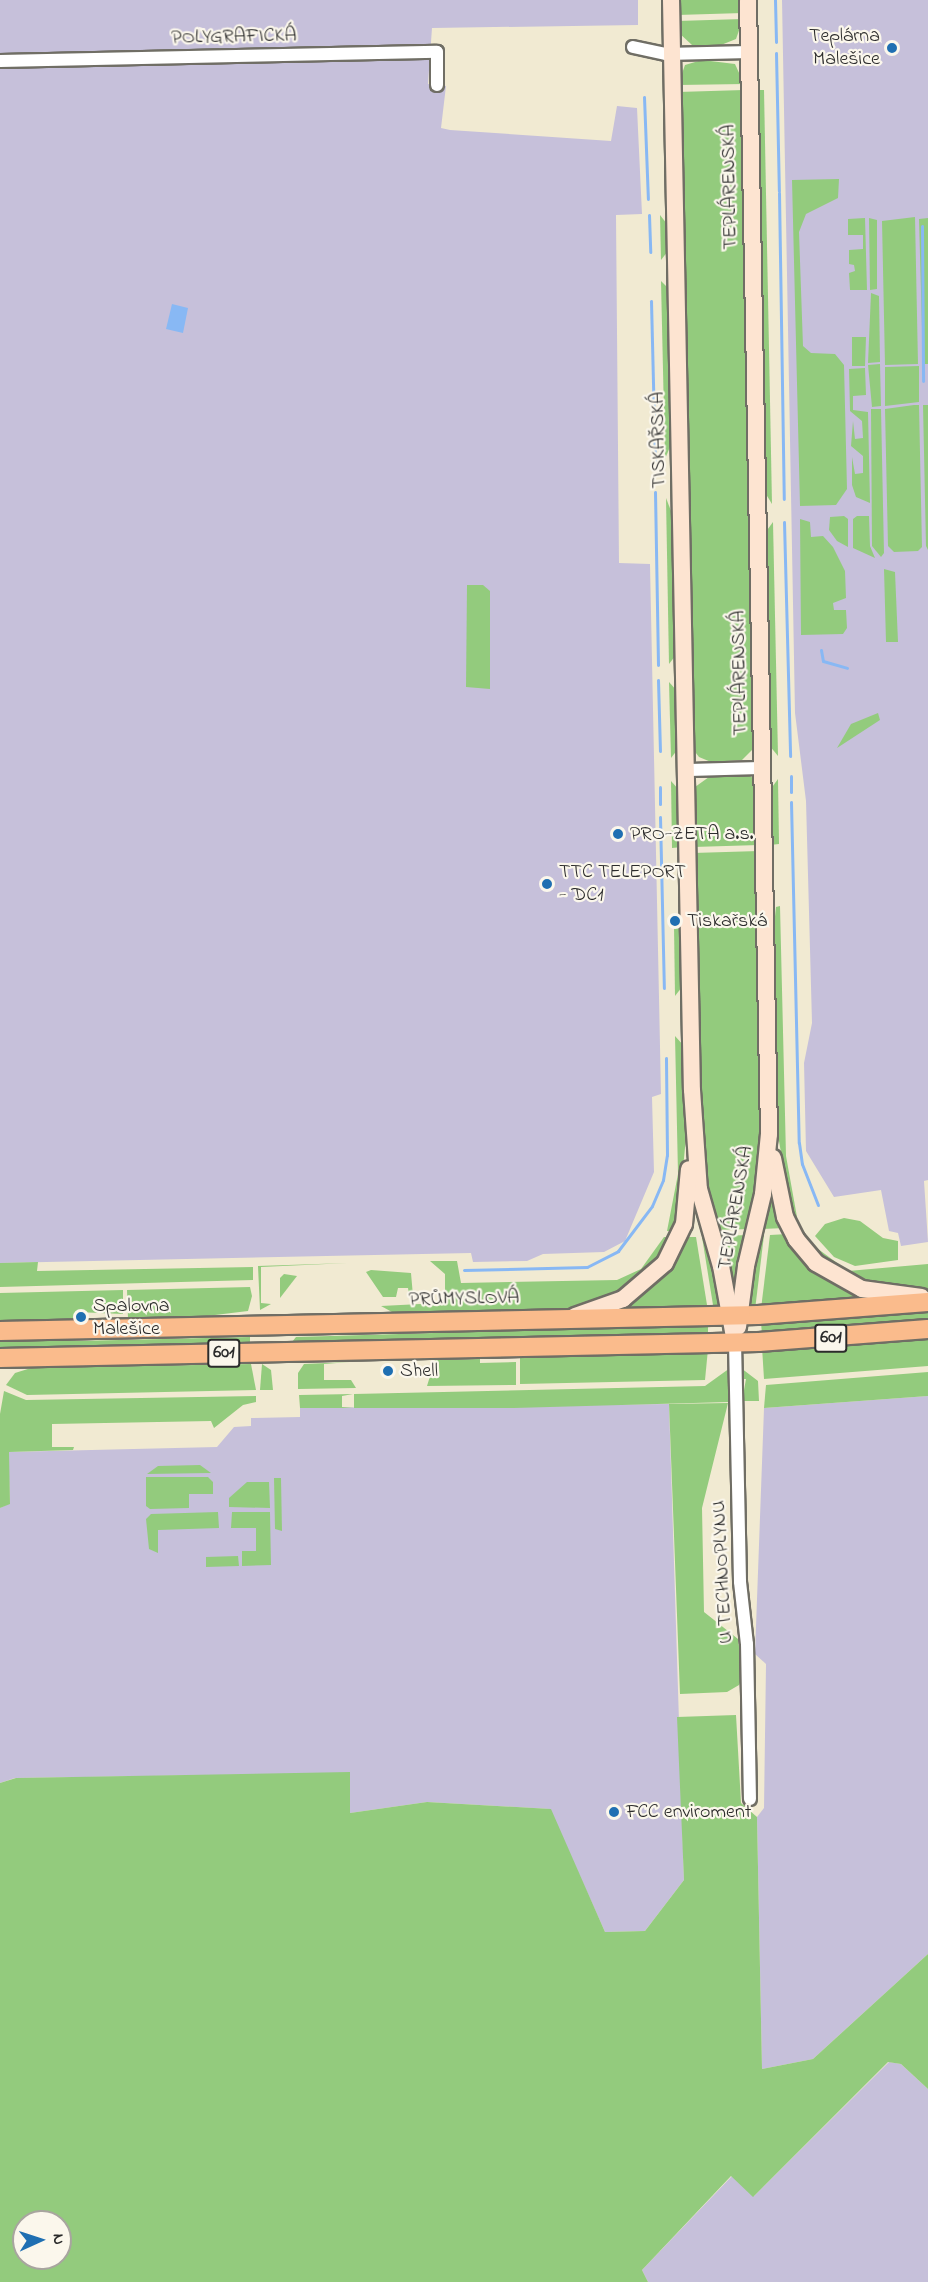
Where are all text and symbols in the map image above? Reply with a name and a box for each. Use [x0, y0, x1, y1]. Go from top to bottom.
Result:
street label: POLYGRAFICKÁ [171, 24, 297, 50]
place label: Teplárna Malešice [809, 24, 880, 71]
marker: Teplárna Malešice [885, 41, 899, 55]
street label: TEPLÁRENSKÁ [717, 124, 743, 250]
street label: TISKAŘSKÁ [646, 391, 672, 489]
street label: TEPLÁRENSKÁ [727, 610, 753, 736]
place label: PRO-ZETA a.s. [630, 822, 754, 846]
marker: PRO-ZETA a.s. [611, 827, 625, 841]
place label: TTC TELEPORT - DC1 [559, 861, 686, 908]
marker: TTC TELEPORT - DC1 [540, 877, 554, 891]
place label: Tiskařská [687, 909, 767, 933]
marker: Tiskařská [668, 914, 682, 928]
street label: TEPLÁRENSKÁ [713, 1144, 759, 1272]
street label: PRŮMYSLOVÁ [409, 1286, 519, 1312]
place label: Spalovna Malešice [93, 1294, 170, 1341]
marker: Spalovna Malešice [74, 1310, 88, 1324]
road number: 601 [813, 1323, 849, 1353]
road number: 601 [206, 1338, 242, 1368]
place label: Shell [400, 1359, 438, 1383]
marker: Shell [381, 1364, 395, 1378]
street label: U TECHNOPLYNU [707, 1500, 739, 1644]
place label: FCC enviroment [626, 1800, 752, 1824]
marker: FCC enviroment [607, 1805, 621, 1819]
north arrow [12, 2210, 72, 2270]
text: N [46, 2233, 70, 2245]

